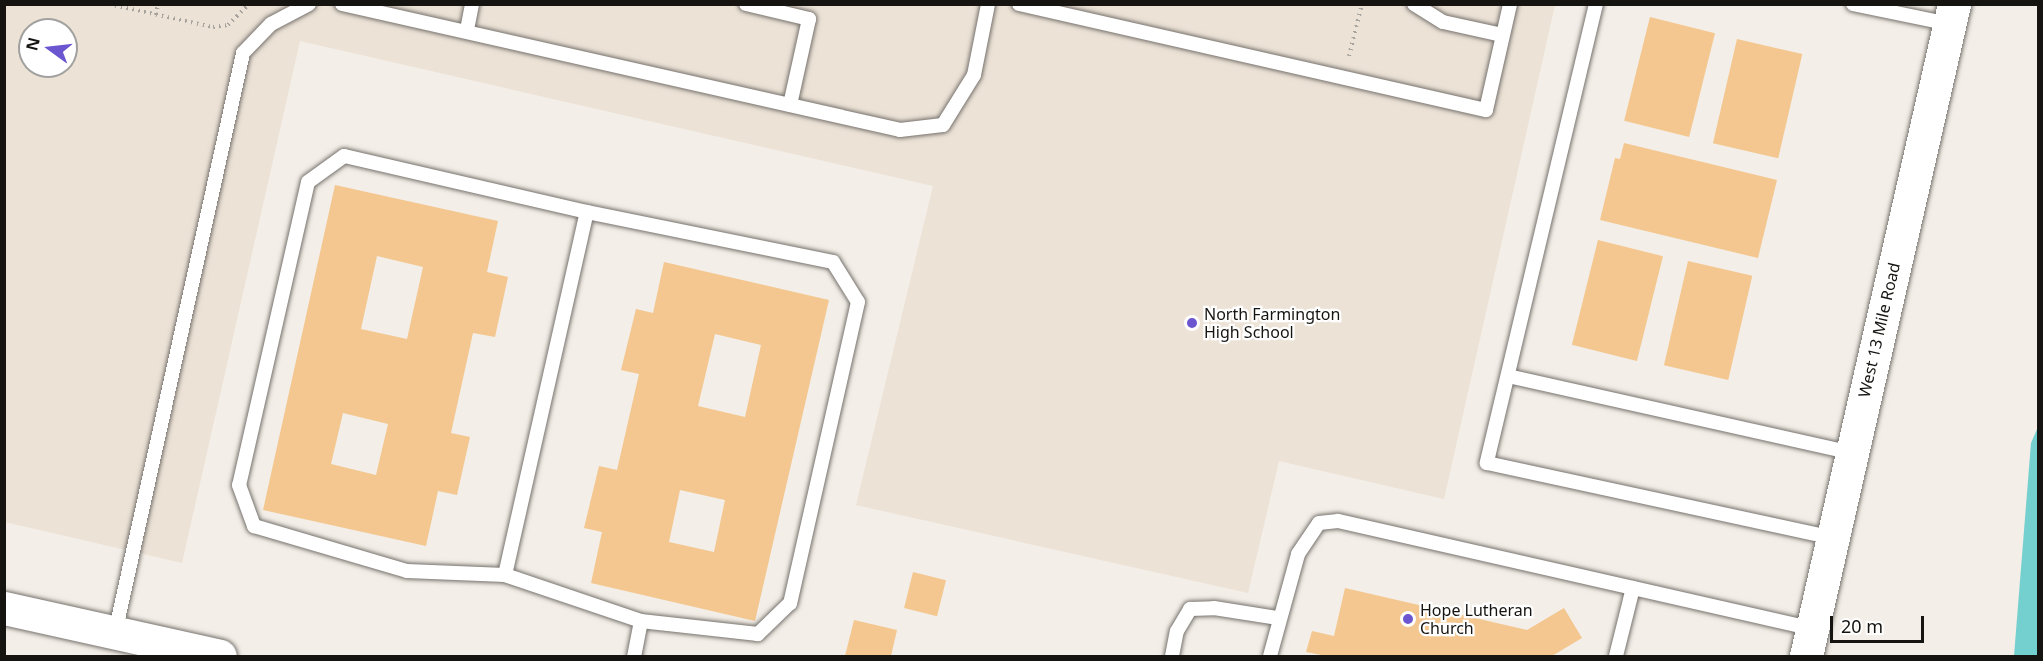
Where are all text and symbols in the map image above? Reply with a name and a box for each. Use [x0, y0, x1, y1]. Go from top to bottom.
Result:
north arrow [18, 18, 78, 78]
text: N [20, 35, 45, 53]
street label: West 13 Mile Road [1854, 261, 1904, 399]
place label: North Farmington High School [1204, 304, 1340, 342]
marker: North Farmington High School [1185, 316, 1199, 330]
place label: Hope Lutheran Church [1420, 600, 1533, 638]
scale bar [1833, 604, 1928, 642]
marker: Hope Lutheran Church [1401, 612, 1415, 626]
text: 20 m [1841, 614, 1883, 638]

